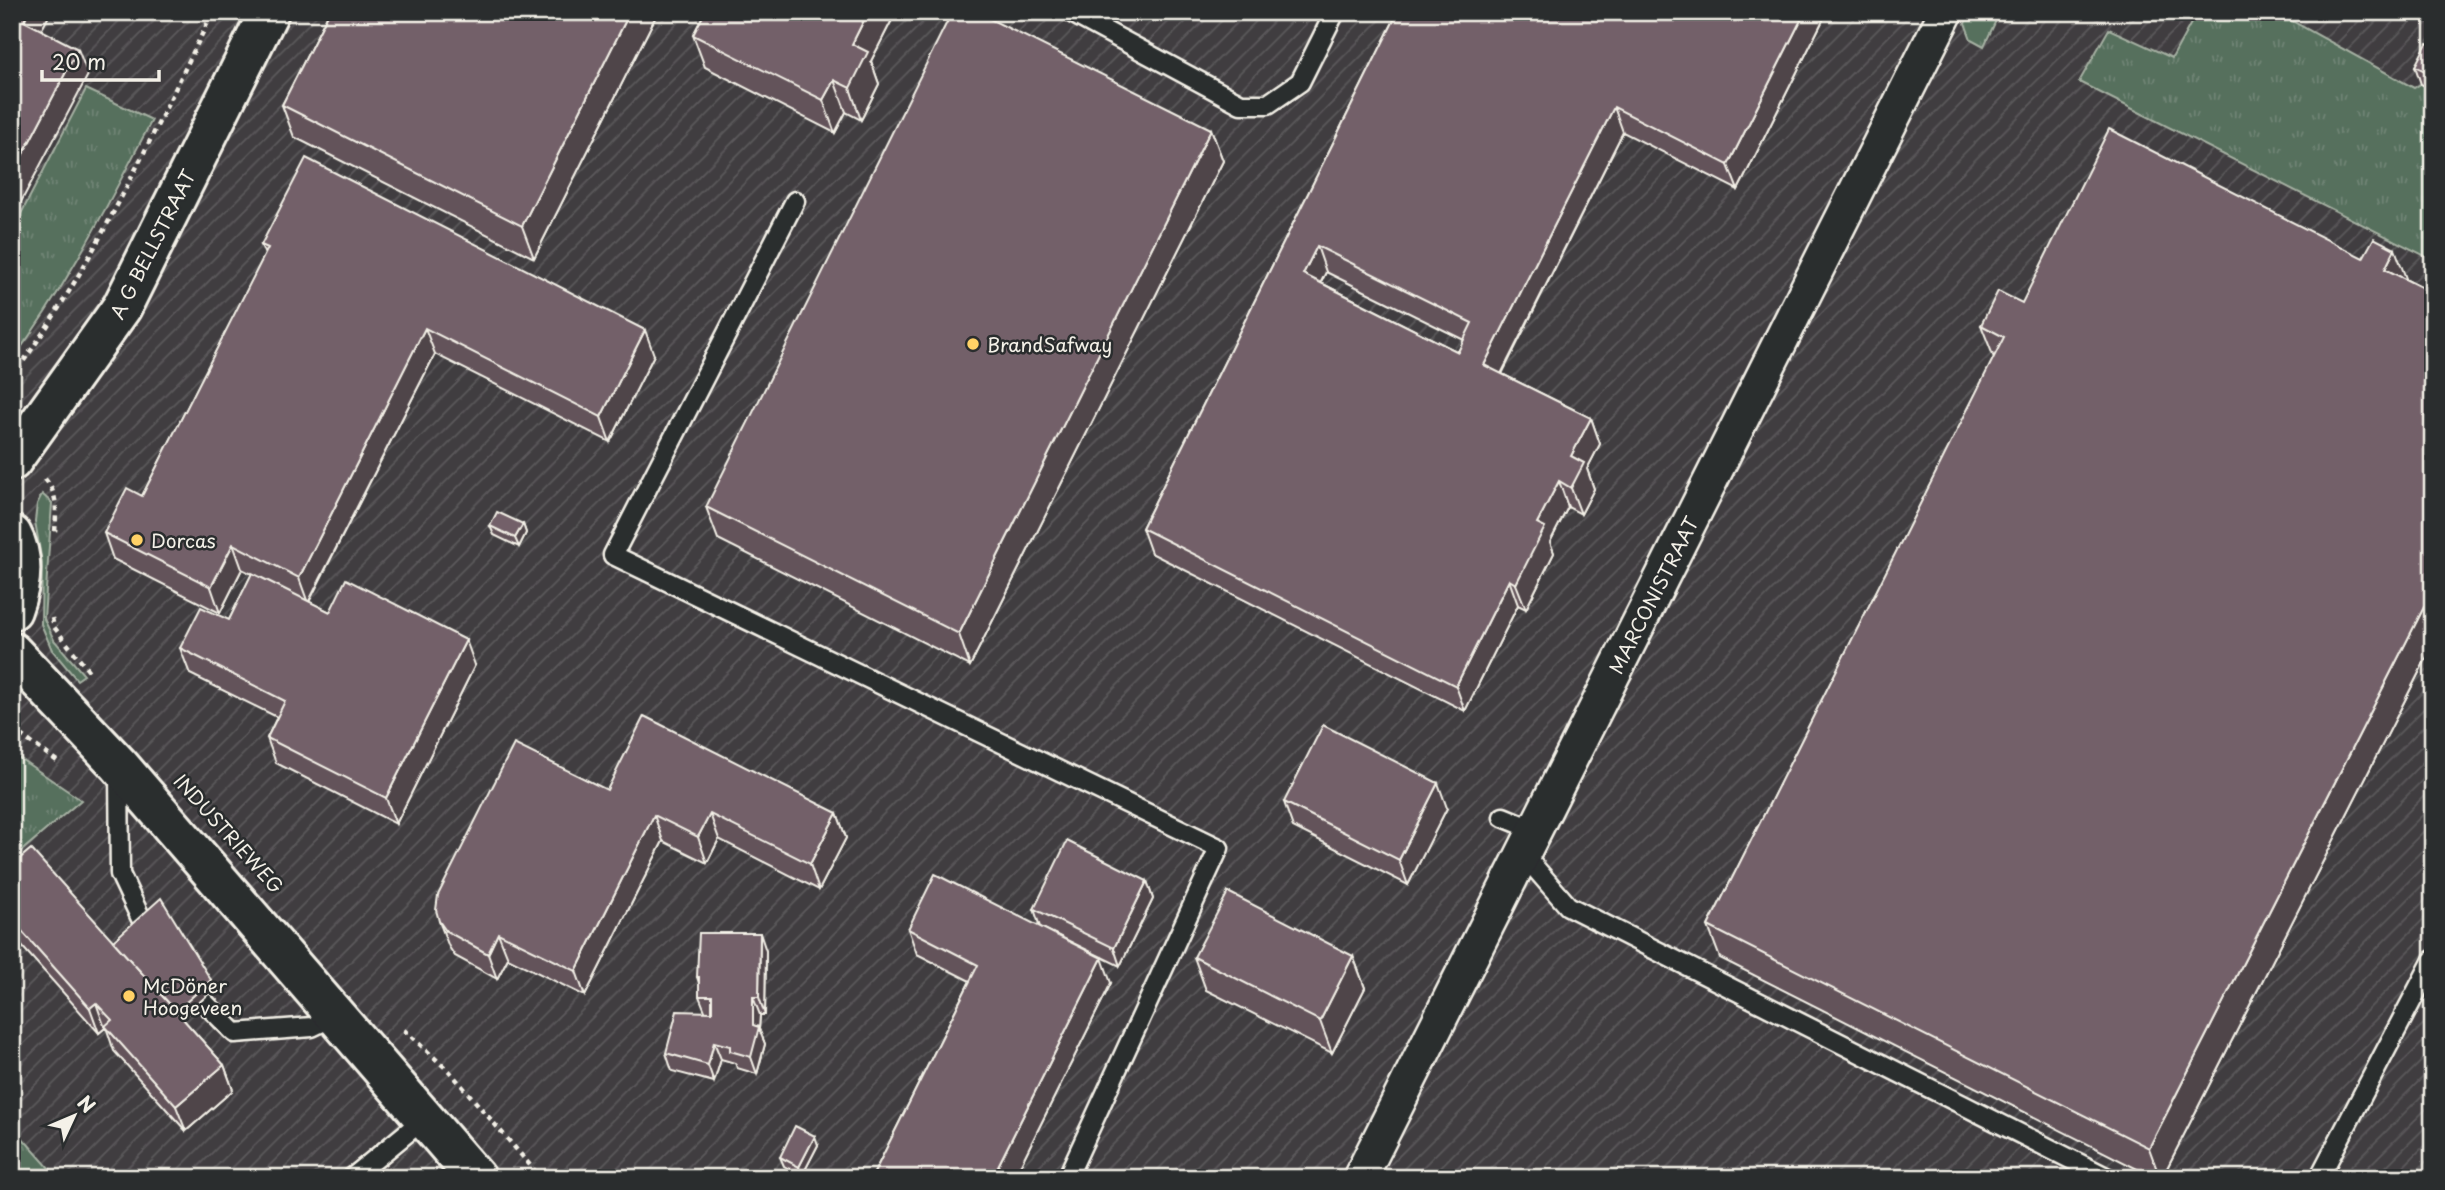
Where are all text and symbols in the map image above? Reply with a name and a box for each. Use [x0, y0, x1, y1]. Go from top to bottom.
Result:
scale bar [42, 38, 159, 82]
text: 20 m [52, 45, 106, 77]
street label: A G BELLSTRAAT [102, 165, 202, 323]
place label: BrandSafway [987, 330, 1112, 358]
marker: BrandSafway [965, 336, 981, 352]
street label: MARCONISTRAAT [1601, 512, 1705, 678]
place label: Dorcas [151, 526, 216, 554]
marker: Dorcas [129, 532, 145, 548]
street label: INDUSTRIEWEG [168, 767, 290, 899]
place label: McDöner Hoogeveen [143, 971, 242, 1021]
marker: McDöner Hoogeveen [121, 988, 137, 1004]
north arrow [38, 1082, 108, 1152]
text: N [72, 1088, 102, 1119]

